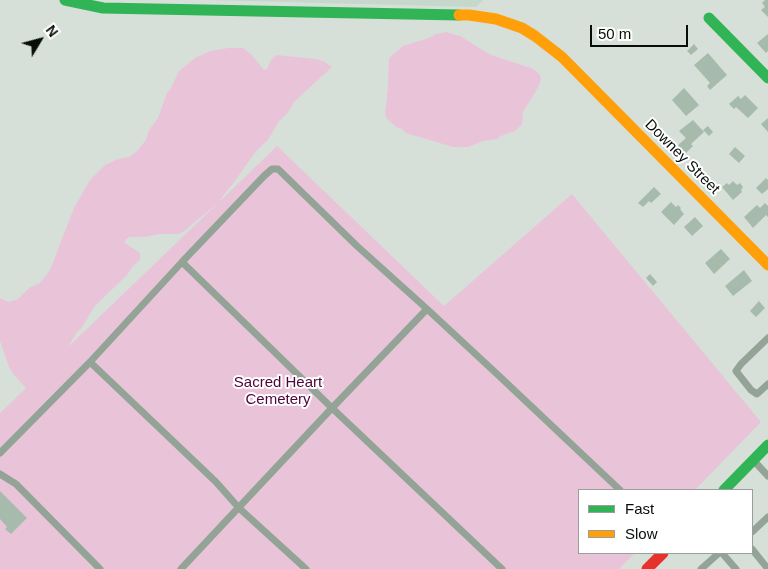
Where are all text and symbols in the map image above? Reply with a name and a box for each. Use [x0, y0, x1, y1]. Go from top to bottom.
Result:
north arrow [15, 15, 65, 65]
scale bar [593, 15, 690, 47]
text: N [43, 22, 61, 40]
text: 50 m [598, 25, 631, 42]
street label: Downey Street [641, 116, 723, 198]
park label: Sacred Heart Cemetery [234, 374, 322, 409]
legend [578, 489, 753, 554]
text: Fast [625, 500, 654, 517]
text: Slow [625, 525, 658, 542]

